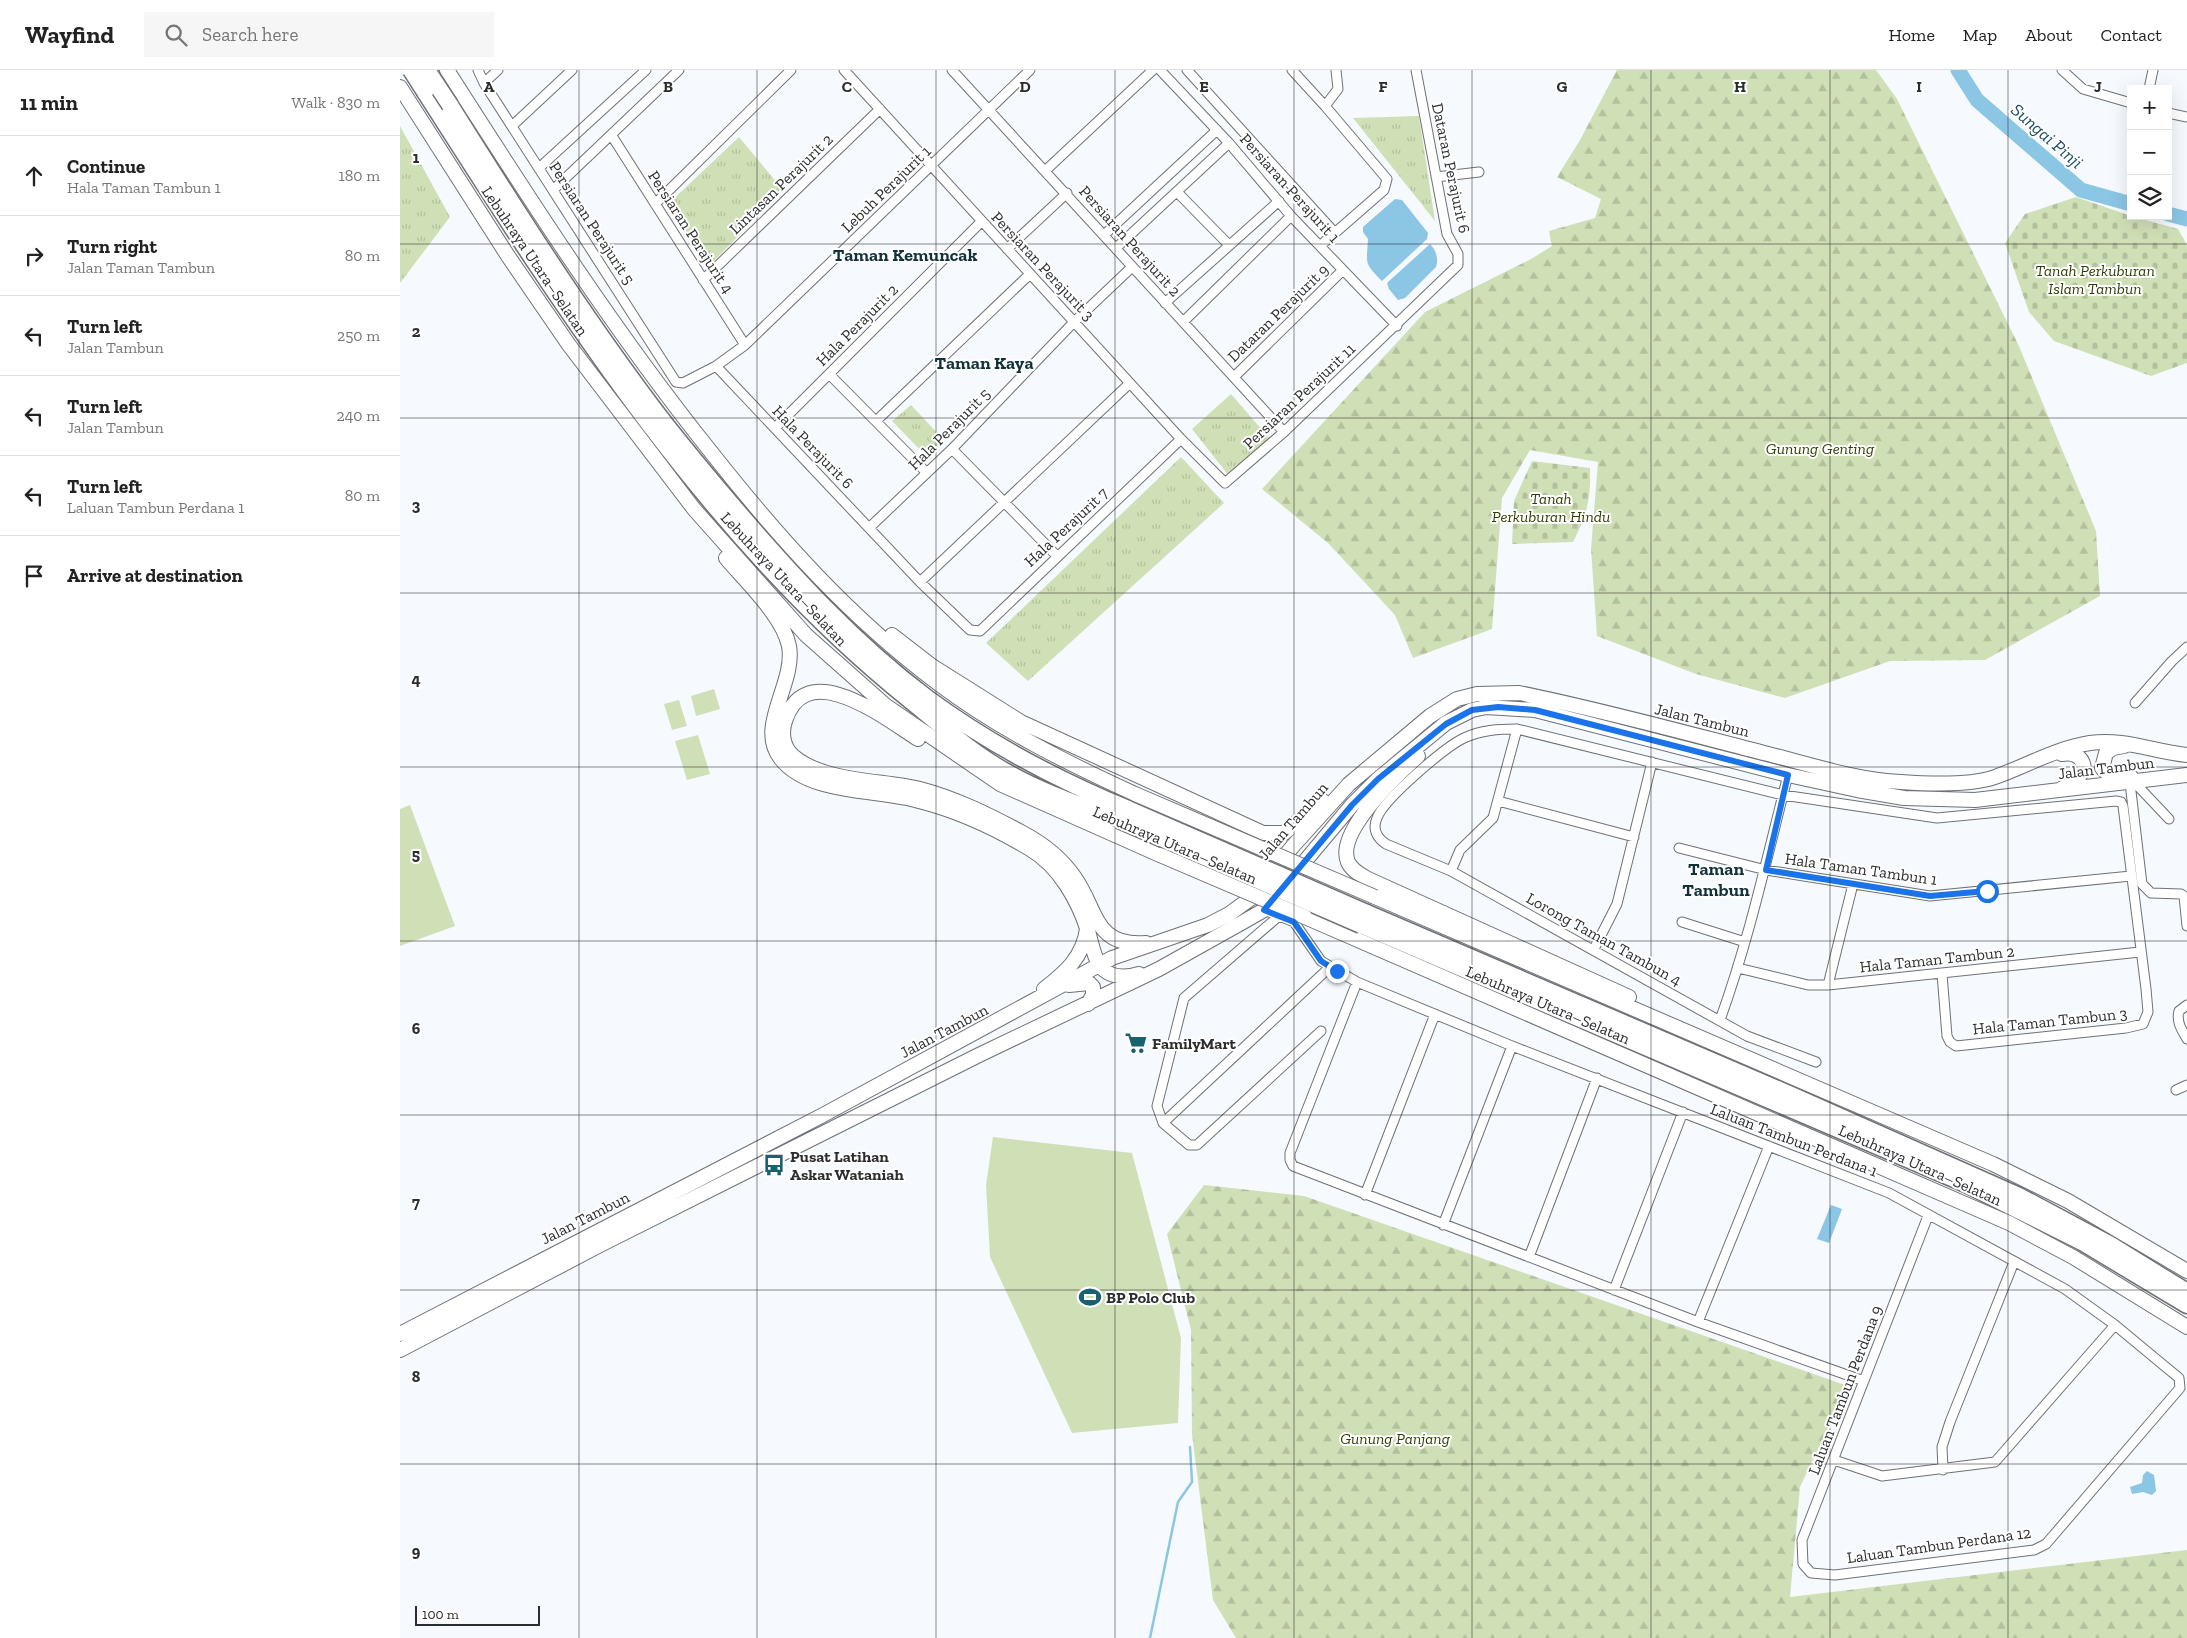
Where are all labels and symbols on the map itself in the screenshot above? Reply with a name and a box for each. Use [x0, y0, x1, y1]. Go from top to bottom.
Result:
text: A [484, 77, 495, 96]
text: B [663, 77, 673, 96]
text: C [842, 77, 852, 96]
text: D [1019, 77, 1031, 96]
text: E [1199, 77, 1209, 96]
text: F [1378, 77, 1388, 96]
text: G [1557, 77, 1568, 96]
text: H [1734, 77, 1746, 96]
text: I [1916, 77, 1922, 96]
text: J [2094, 77, 2102, 96]
water label: Sungai Pinji [2006, 99, 2088, 173]
street label: Dataran Perajurit 6 [1428, 101, 1474, 235]
street label: Lintasan Perajurit 2 [725, 130, 837, 238]
street label: Persiaran Perajurit 1 [1236, 130, 1344, 246]
street label: Lebuh Perajurit 1 [837, 142, 935, 236]
text: 1 [413, 148, 420, 167]
street label: Persiaran Perajurit 5 [545, 158, 639, 288]
street label: Persiaran Perajurit 4 [644, 167, 738, 297]
street label: Persiaran Perajurit 2 [1075, 182, 1185, 300]
street label: Lebuhraya Utara–Selatan [478, 183, 593, 340]
street label: Persiaran Perajurit 3 [988, 208, 1098, 325]
district label: Taman Kemuncak [833, 244, 977, 266]
street label: Dataran Perajurit 9 [1224, 260, 1332, 366]
park label: Tanah Perkuburan Islam Tambun [2035, 261, 2155, 298]
street label: Hala Perajurit 2 [812, 280, 902, 370]
text: 2 [412, 322, 421, 341]
street label: Persiaran Perajurit 11 [1239, 339, 1359, 453]
district label: Taman Kaya [934, 352, 1034, 374]
street label: Hala Perajurit 5 [904, 384, 994, 474]
street label: Hala Perajurit 6 [769, 401, 857, 493]
park label: Gunung Genting [1766, 439, 1875, 458]
street label: Hala Perajurit 7 [1020, 483, 1112, 571]
park label: Tanah Perkuburan Hindu [1492, 489, 1610, 526]
text: 3 [412, 496, 421, 515]
street label: Lebuhraya Utara–Selatan [717, 508, 852, 651]
text: 4 [411, 670, 421, 689]
street label: Jalan Tambun [1653, 699, 1752, 741]
street label: Jalan Tambun [2057, 753, 2156, 783]
street label: Jalan Tambun [1254, 778, 1332, 864]
street label: Lebuhraya Utara–Selatan [1090, 802, 1261, 889]
text: 5 [412, 845, 420, 864]
street label: Hala Taman Tambun 1 [1784, 849, 1938, 889]
district label: Taman Tambun [1682, 858, 1750, 901]
route start [1976, 880, 1999, 903]
street label: Lorong Taman Tambun 4 [1523, 888, 1685, 990]
street label: Hala Taman Tambun 2 [1859, 941, 2015, 977]
route end [1326, 960, 1349, 983]
street label: Lebuhraya Utara–Selatan [1463, 962, 1634, 1049]
street label: Jalan Tambun [897, 1000, 992, 1062]
street label: Hala Taman Tambun 3 [1972, 1003, 2128, 1039]
text: 6 [412, 1019, 421, 1038]
supermarket icon: FamilyMart [1123, 1030, 1149, 1056]
place label: FamilyMart [1152, 1034, 1236, 1053]
street label: Laluan Tambun Perdana 1 [1708, 1099, 1880, 1181]
street label: Lebuhraya Utara–Selatan [1836, 1120, 2005, 1210]
place label: Pusat Latihan Askar Wataniah [790, 1147, 904, 1184]
bus stop icon: Pusat Latihan Askar Wataniah [761, 1152, 787, 1178]
street label: Jalan Tambun [538, 1187, 633, 1248]
text: 7 [412, 1193, 420, 1212]
sports icon: BP Polo Club [1077, 1284, 1103, 1310]
place label: BP Polo Club [1106, 1288, 1195, 1307]
street label: Laluan Tambun Perdana 9 [1804, 1303, 1886, 1477]
text: 8 [412, 1367, 421, 1386]
park label: Gunung Panjang [1340, 1429, 1451, 1448]
street label: Laluan Tambun Perdana 12 [1846, 1523, 2032, 1567]
text: 9 [412, 1542, 421, 1561]
scale bar [415, 1603, 540, 1626]

